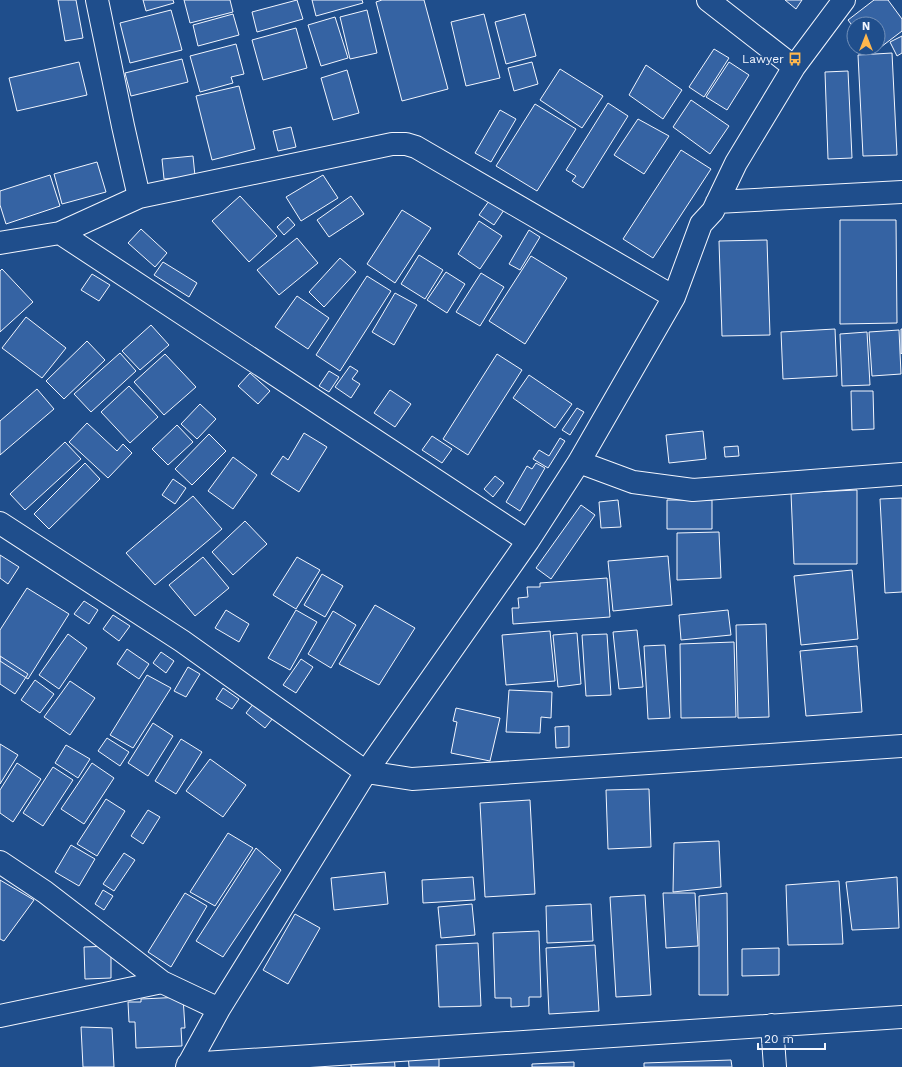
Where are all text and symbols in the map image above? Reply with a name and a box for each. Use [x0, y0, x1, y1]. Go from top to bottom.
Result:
north arrow [846, 16, 886, 56]
text: N [862, 20, 870, 33]
bus stop icon: Lawyer [787, 51, 803, 67]
place label: Lawyer [742, 52, 784, 66]
scale bar [758, 1025, 825, 1051]
text: 20 m [764, 1032, 794, 1046]

